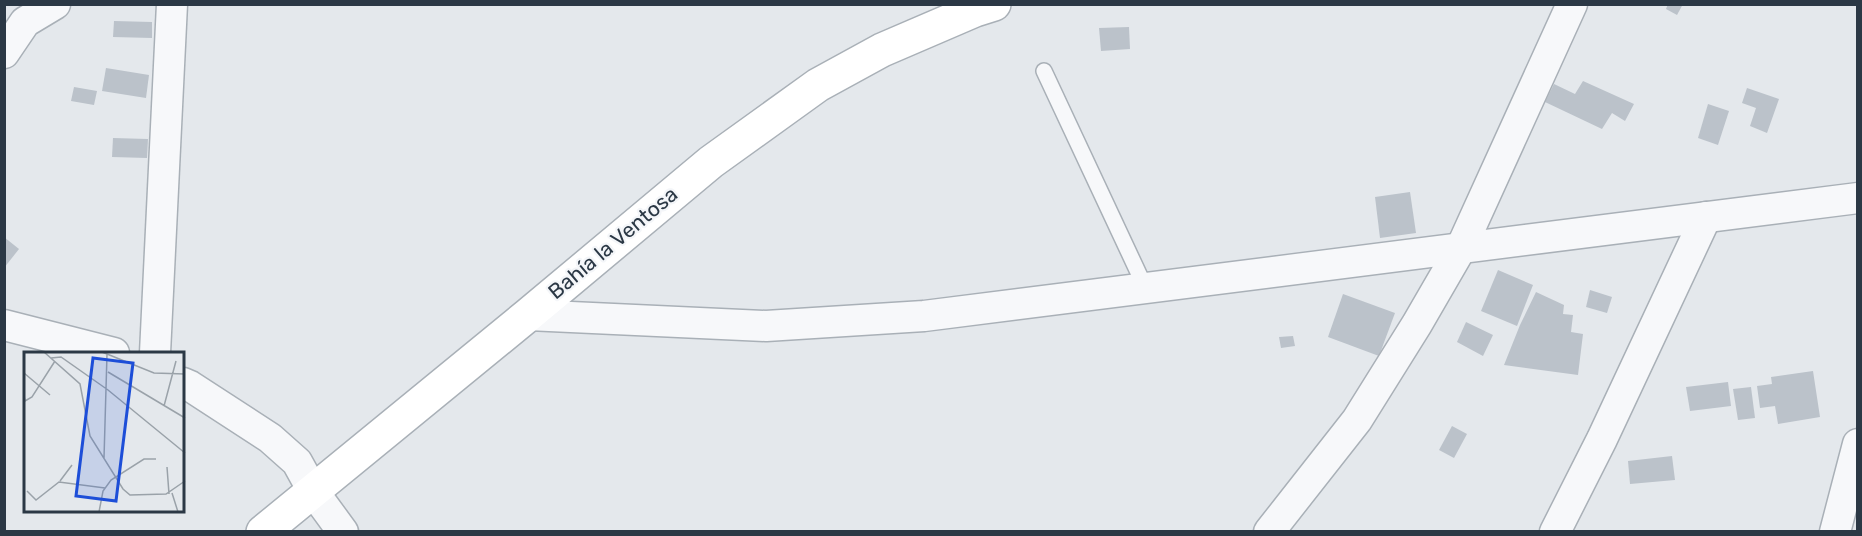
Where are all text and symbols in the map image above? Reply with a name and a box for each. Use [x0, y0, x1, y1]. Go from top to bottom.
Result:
street label: Bahía la Ventosa [543, 181, 682, 304]
inset map [24, 352, 184, 512]

